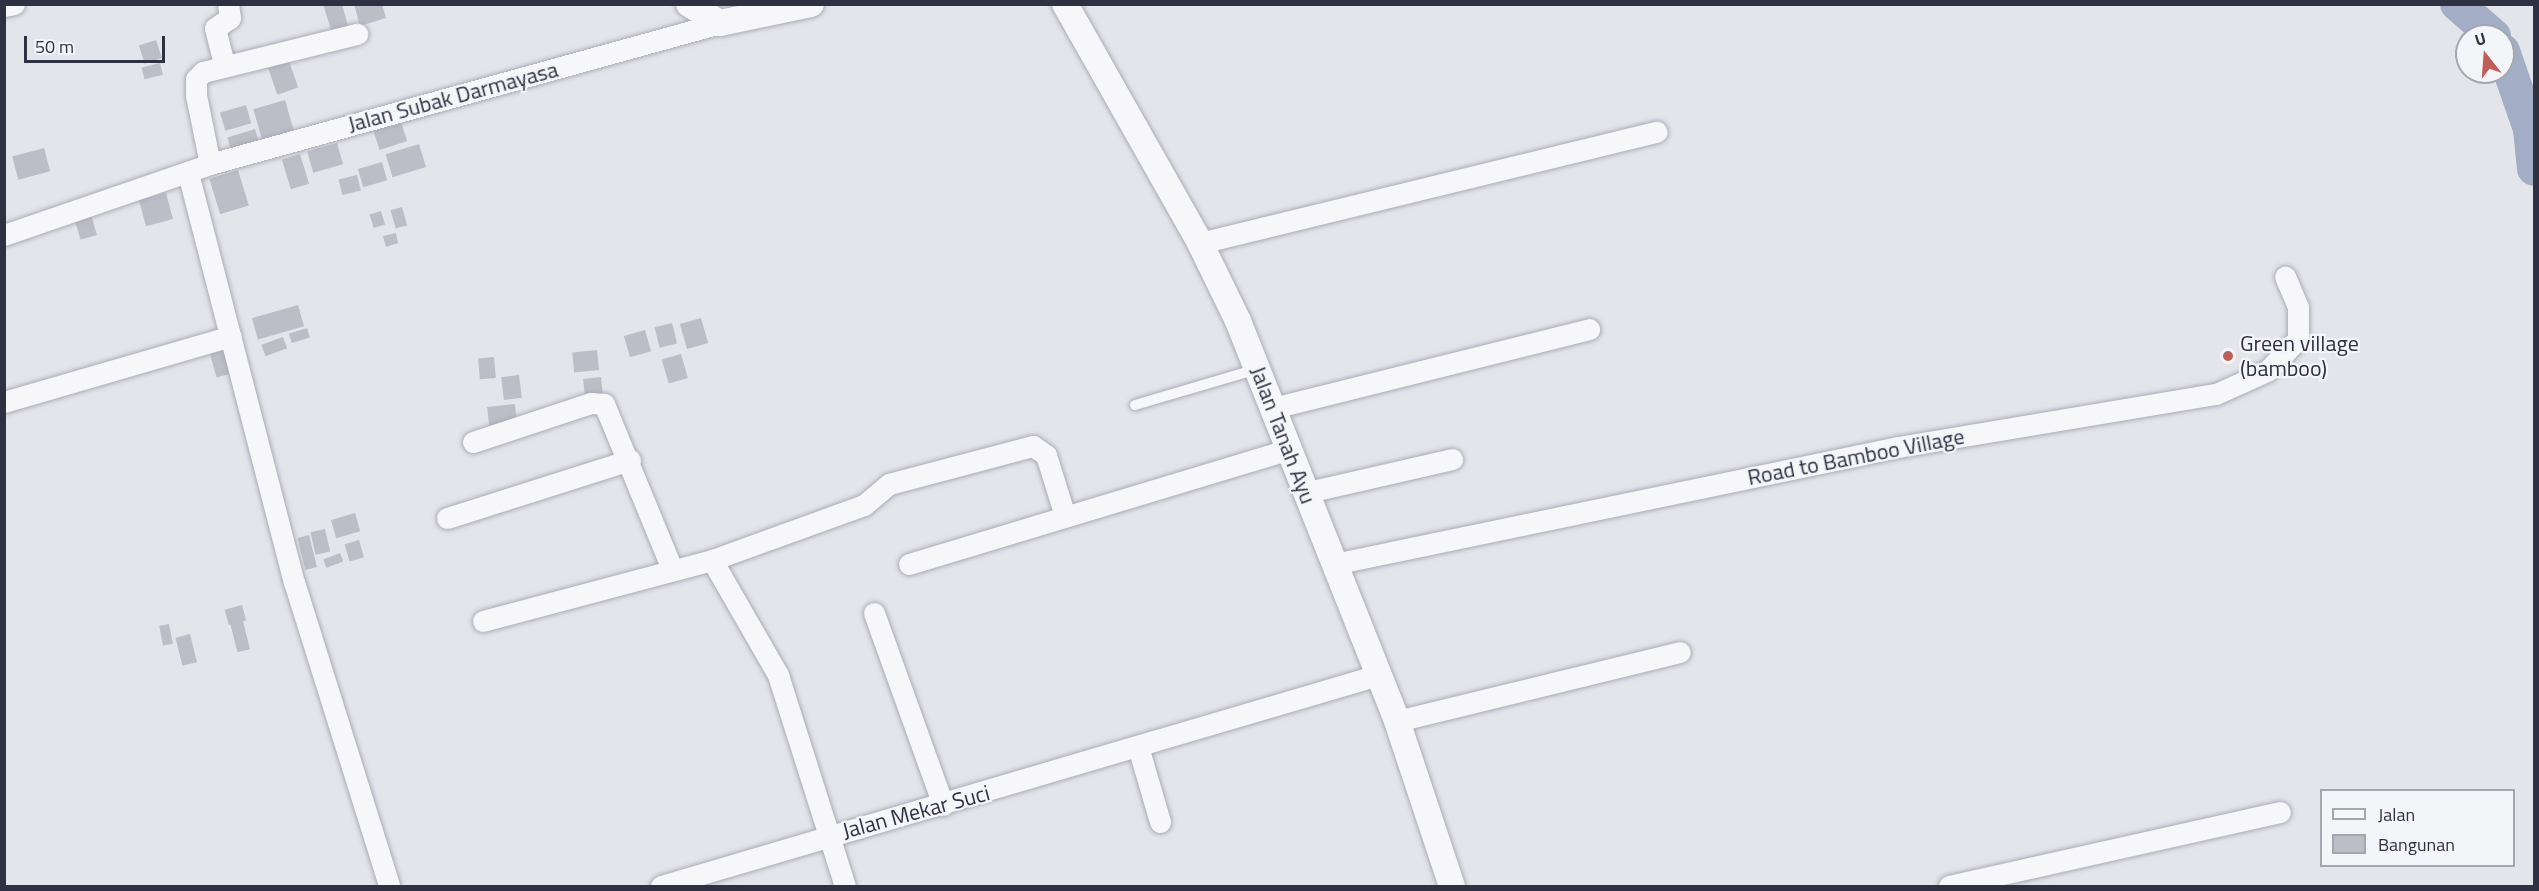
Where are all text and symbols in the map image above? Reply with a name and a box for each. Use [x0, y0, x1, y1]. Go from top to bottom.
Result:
scale bar [27, 24, 168, 62]
north arrow [2455, 24, 2515, 84]
text: U [2472, 26, 2489, 52]
text: 50 m [35, 33, 74, 60]
street label: Jalan Subak Darmayasa [345, 56, 561, 138]
place label: Green village (bamboo) [2240, 330, 2359, 382]
marker: Green village (bamboo) [2221, 349, 2235, 363]
street label: Jalan Tanah Ayu [1245, 362, 1321, 508]
street label: Road to Bamboo Village [1745, 423, 1967, 491]
street label: Jalan Mekar Suci [839, 780, 993, 844]
legend [2320, 789, 2515, 867]
text: Jalan [2378, 801, 2415, 828]
text: Bangunan [2378, 831, 2455, 858]

